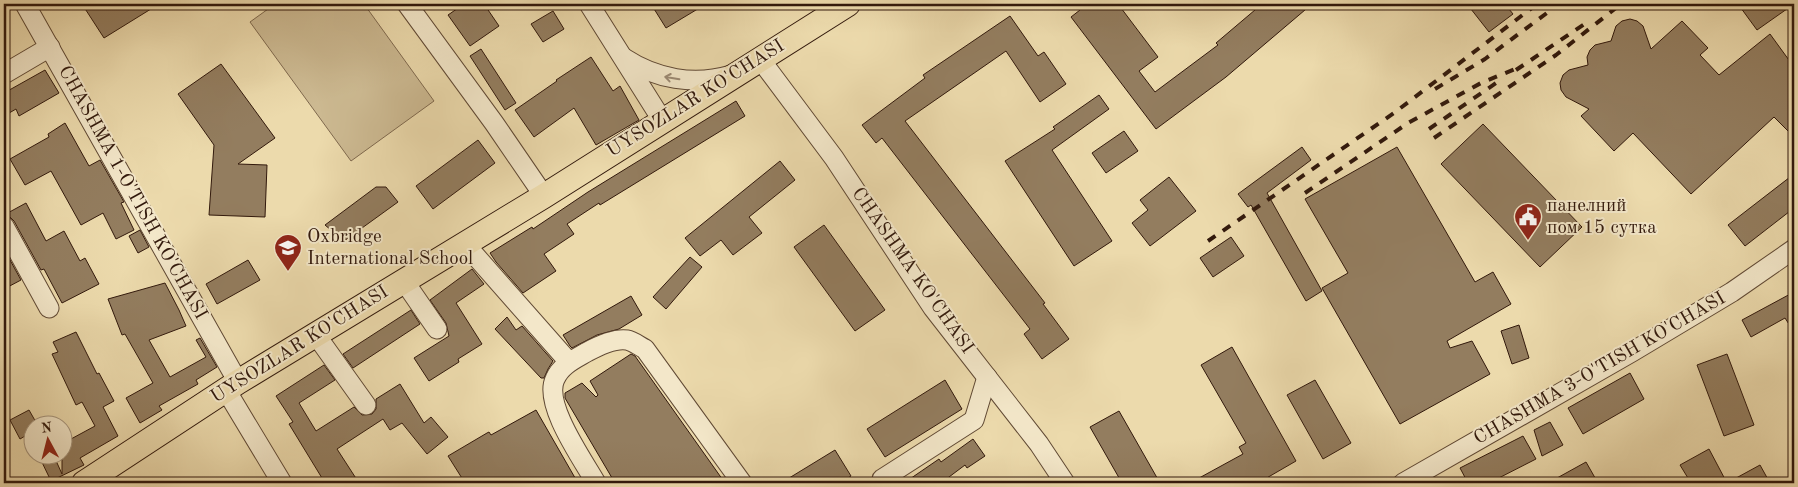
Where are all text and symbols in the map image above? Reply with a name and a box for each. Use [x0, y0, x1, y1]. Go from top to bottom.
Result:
street label: UYSOZLAR KO'CHASI [604, 37, 788, 161]
street label: CHASHMA 1-O'TISH KO'CHASI [54, 63, 210, 323]
one-way arrow [664, 73, 680, 83]
street label: CHASHMA KO'CHASI [848, 185, 976, 357]
place label: панелний пом 15 сутка [1547, 197, 1657, 238]
public building icon: панелний пом 15 сутка [1513, 202, 1543, 241]
place label: Oxbridge International School [307, 228, 473, 269]
school or university icon: Oxbridge International School [273, 233, 303, 272]
street label: UYSOZLAR KO'CHASI [208, 283, 392, 407]
street label: CHASHMA 3-O'TISH KO'CHASI [1471, 289, 1729, 449]
north arrow [22, 414, 72, 464]
text: N [40, 420, 53, 436]

